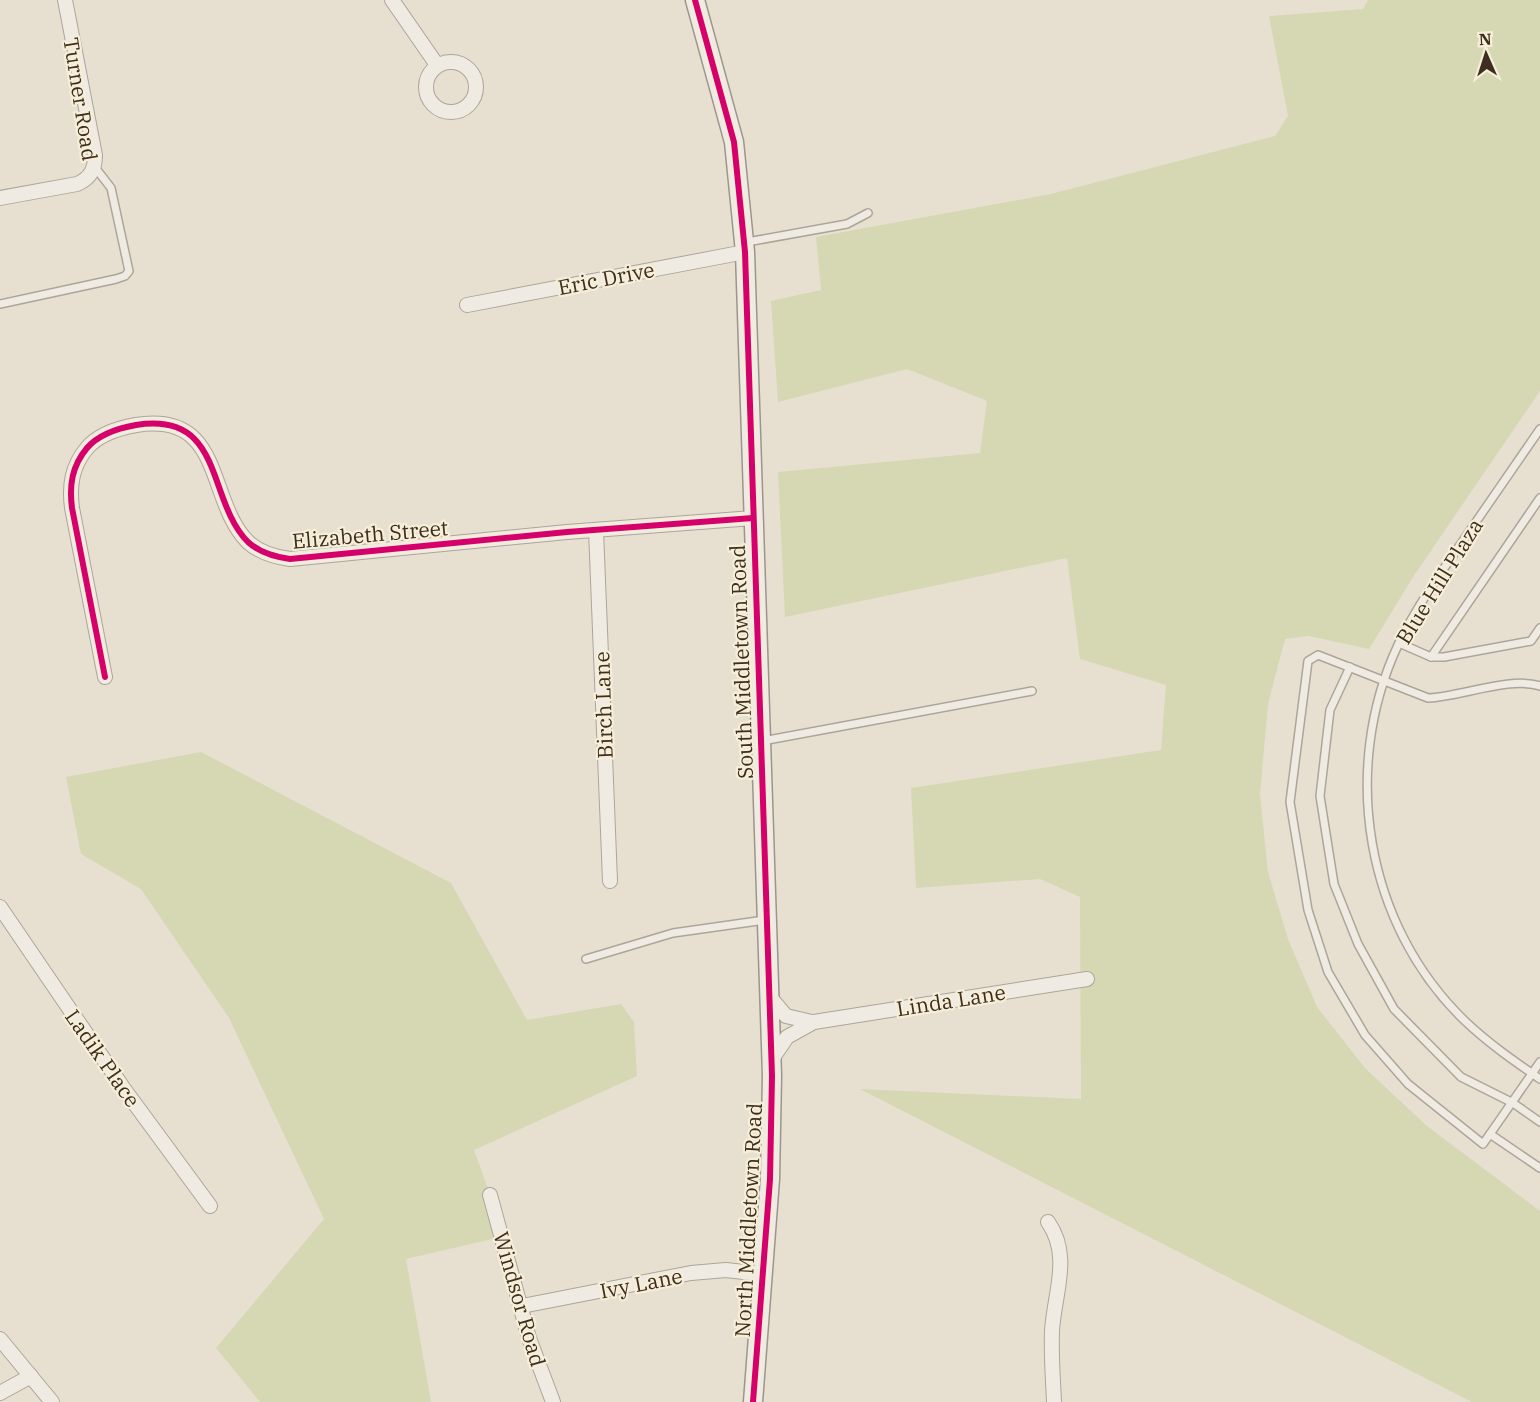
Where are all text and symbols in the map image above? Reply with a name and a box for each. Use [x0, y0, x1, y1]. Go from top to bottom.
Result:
north arrow [1456, 24, 1516, 84]
text: N [1478, 29, 1492, 49]
street label: Turner Road [57, 35, 105, 163]
street label: Eric Drive [555, 255, 657, 301]
street label: Elizabeth Street [291, 513, 449, 555]
street label: Blue Hill Plaza [1389, 513, 1489, 649]
street label: South Middletown Road [723, 544, 759, 780]
street label: Birch Lane [587, 651, 619, 759]
street label: Linda Lane [894, 978, 1008, 1022]
street label: Ladik Place [59, 1004, 147, 1112]
street label: North Middletown Road [728, 1102, 768, 1338]
street label: Windsor Road [487, 1228, 553, 1370]
street label: Ivy Lane [597, 1261, 685, 1305]

